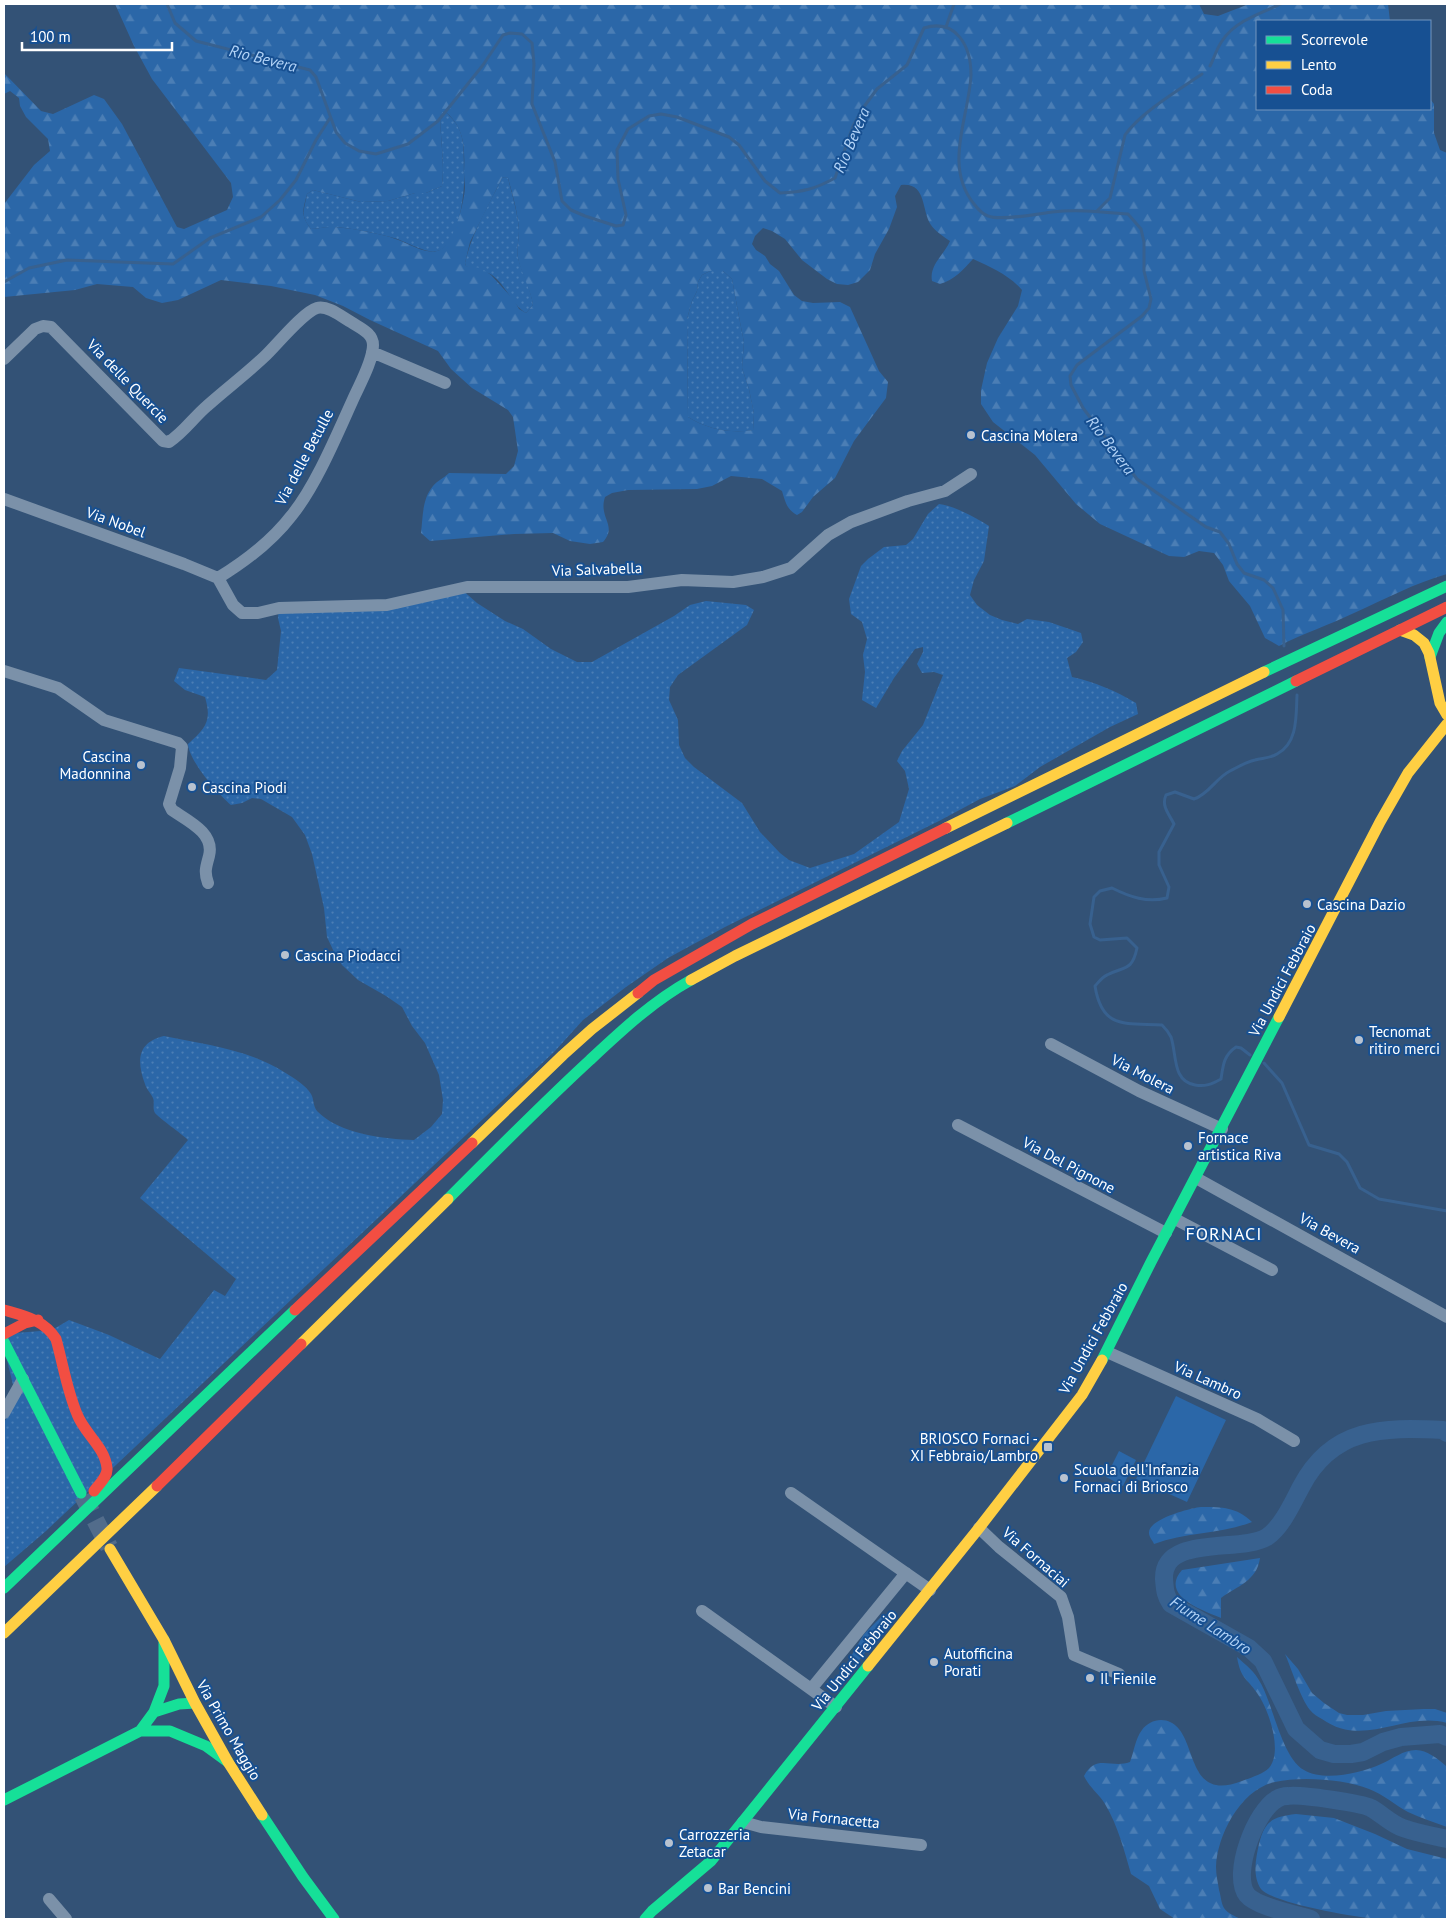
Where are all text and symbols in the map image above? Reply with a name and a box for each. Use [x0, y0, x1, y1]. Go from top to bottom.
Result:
scale bar [22, 20, 172, 52]
legend [1256, 20, 1431, 110]
text: 100 m [30, 27, 71, 46]
text: Scorrevole [1301, 30, 1368, 49]
water label: Rio Bevera [227, 40, 299, 76]
text: Lento [1301, 55, 1337, 74]
text: Coda [1301, 80, 1333, 99]
water label: Rio Bevera [828, 104, 874, 176]
street label: Via delle Quercie [82, 334, 173, 427]
street label: Via delle Betulle [270, 406, 337, 509]
water label: Rio Bevera [1082, 411, 1140, 479]
place label: Cascina Molera [981, 426, 1078, 445]
marker: Cascina Molera [965, 429, 977, 441]
street label: Via Nobel [83, 502, 149, 542]
street label: Via Salvabella [551, 558, 642, 580]
place label: Cascina Madonnina [60, 747, 131, 783]
marker: Cascina Madonnina [135, 759, 147, 771]
place label: Cascina Piodi [202, 778, 287, 797]
marker: Cascina Piodi [186, 781, 198, 793]
place label: Cascina Dazio [1317, 895, 1406, 914]
marker: Cascina Dazio [1301, 898, 1313, 910]
street label: Via Undici Febbraio [1244, 920, 1320, 1041]
place label: Cascina Piodacci [295, 946, 401, 965]
marker: Cascina Piodacci [279, 949, 291, 961]
place label: Tecnomat ritiro merci [1369, 1022, 1440, 1058]
marker: Tecnomat ritiro merci [1353, 1034, 1365, 1046]
street label: Via Molera [1107, 1050, 1178, 1098]
place label: Fornace artistica Riva [1198, 1128, 1281, 1164]
street label: Via Del Pignone [1018, 1132, 1119, 1197]
marker: Fornace artistica Riva [1182, 1140, 1194, 1152]
street label: Via Bevera [1295, 1208, 1364, 1258]
district label: FORNACI [1185, 1222, 1263, 1245]
street label: Via Undici Febbraio [1054, 1279, 1132, 1398]
street label: Via Lambro [1170, 1356, 1245, 1403]
place label: BRIOSCO Fornaci - XI Febbraio/Lambro [911, 1429, 1038, 1465]
marker: BRIOSCO Fornaci - XI Febbraio/Lambro [1042, 1441, 1054, 1453]
place label: Scuola dell’Infanzia Fornaci di Briosco [1074, 1460, 1199, 1496]
marker: Scuola dell’Infanzia Fornaci di Briosco [1058, 1472, 1070, 1484]
street label: Via Fornaciai [998, 1522, 1073, 1591]
water label: Fiume Lambro [1167, 1591, 1255, 1659]
street label: Via Undici Febbraio [807, 1605, 901, 1715]
place label: Autofficina Porati [944, 1644, 1013, 1680]
marker: Autofficina Porati [928, 1656, 940, 1668]
place label: Il Fienile [1100, 1669, 1156, 1688]
marker: Il Fienile [1084, 1672, 1096, 1684]
street label: Via Primo Maggio [192, 1676, 265, 1784]
street label: Via Fornacetta [786, 1804, 881, 1832]
place label: Carrozzeria Zetacar [679, 1825, 750, 1861]
marker: Carrozzeria Zetacar [663, 1837, 675, 1849]
place label: Bar Bencini [718, 1879, 791, 1898]
marker: Bar Bencini [702, 1882, 714, 1894]

